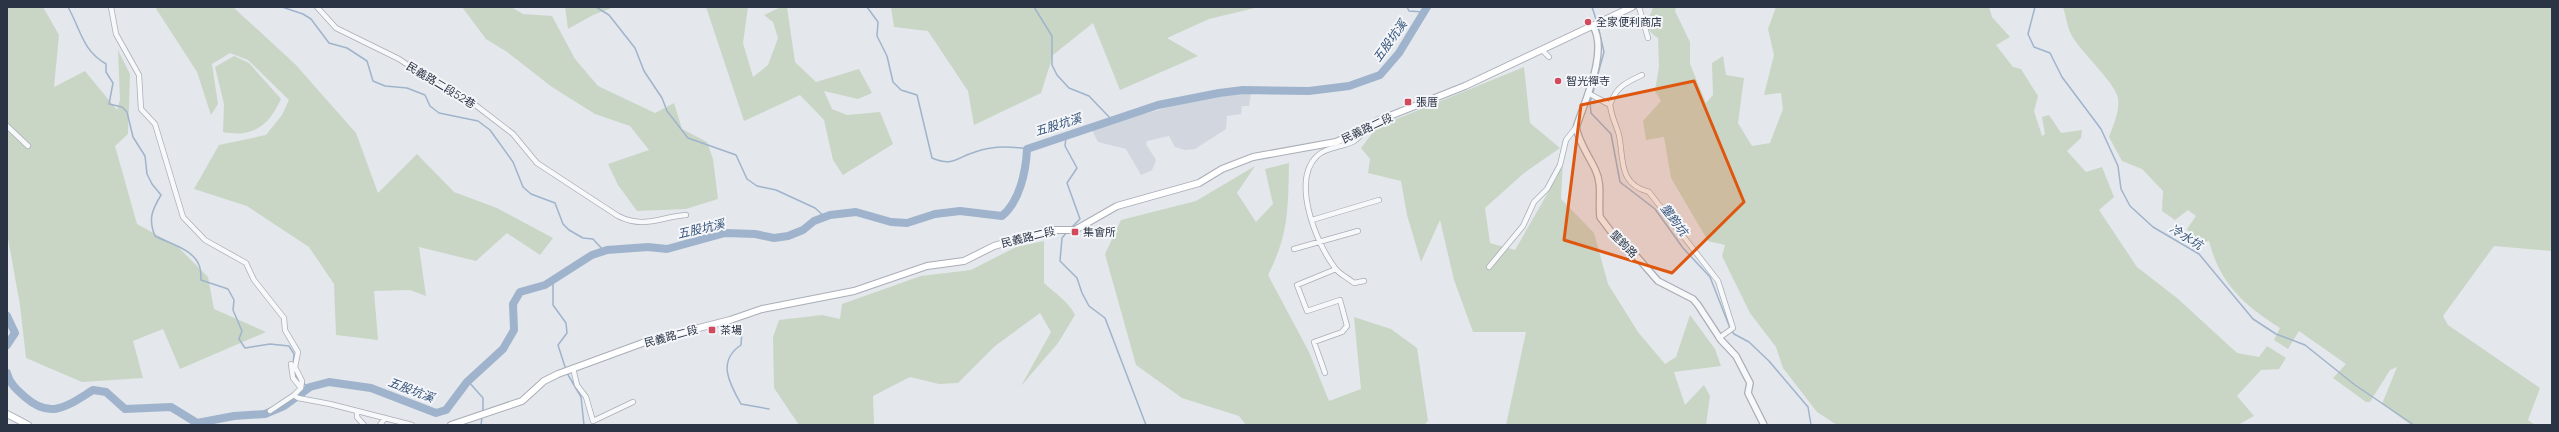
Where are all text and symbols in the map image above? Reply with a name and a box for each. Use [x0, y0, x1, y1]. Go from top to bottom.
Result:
place label: 全家便利商店 [1596, 14, 1662, 29]
water label: 五股坑溪 [1369, 15, 1412, 65]
marker: 全家便利商店 [1583, 17, 1593, 27]
street label: 民義路二段52巷 [404, 58, 479, 111]
place label: 智光禪寺 [1566, 73, 1610, 88]
marker: 智光禪寺 [1553, 76, 1563, 86]
place label: 張厝 [1416, 94, 1438, 109]
marker: 張厝 [1403, 97, 1413, 107]
water label: 五股坑溪 [1032, 109, 1085, 140]
street label: 民義路二段 [1339, 109, 1395, 146]
water label: 壟鉤坑 [1657, 200, 1693, 241]
water label: 五股坑溪 [676, 214, 728, 242]
water label: 冷水坑 [2166, 220, 2208, 254]
street label: 民義路二段 [999, 223, 1056, 250]
place label: 集會所 [1083, 224, 1116, 239]
marker: 集會所 [1070, 227, 1080, 237]
street label: 壟鉤路 [1607, 227, 1641, 261]
street label: 民義路二段 [642, 321, 699, 350]
place label: 茶場 [720, 322, 742, 337]
marker: 茶場 [707, 325, 717, 335]
water label: 五股坑溪 [386, 373, 438, 407]

